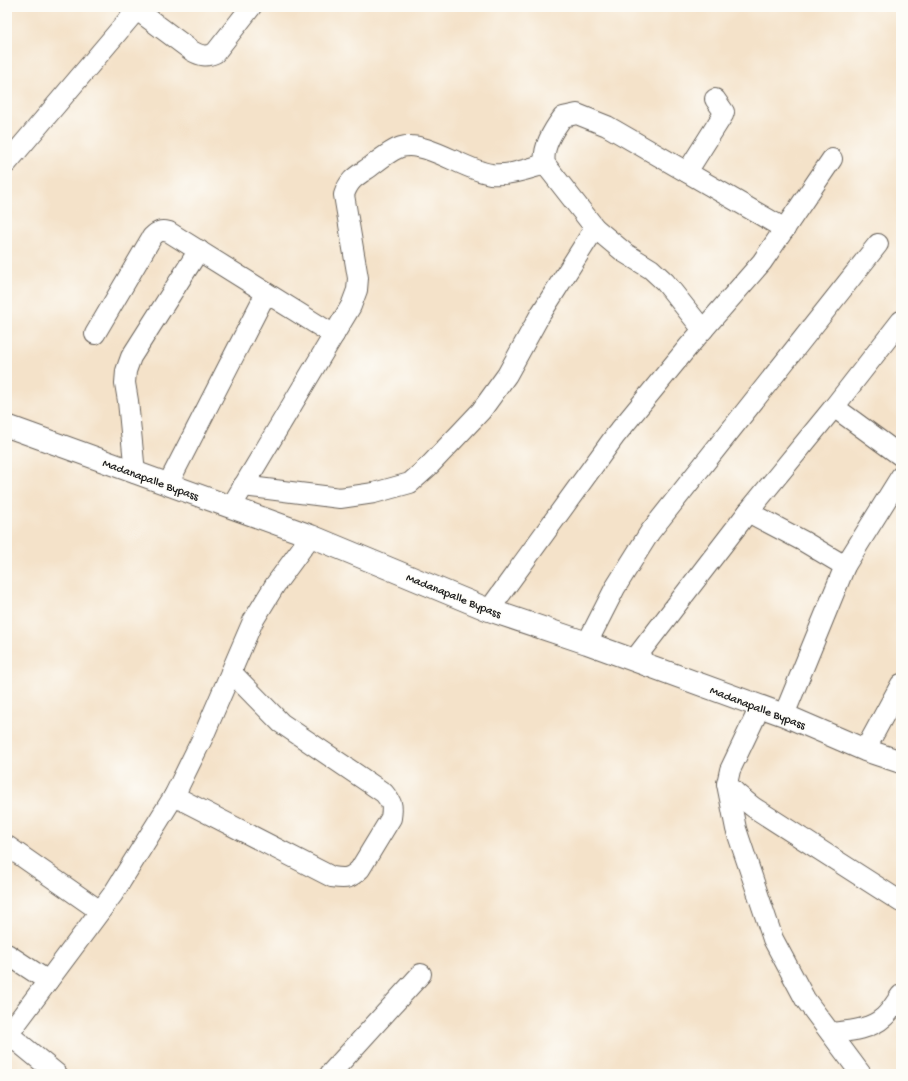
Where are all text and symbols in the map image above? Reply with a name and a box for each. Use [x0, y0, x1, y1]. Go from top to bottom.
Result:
street label: Madanapalle Bypass [100, 457, 201, 505]
street label: Madanapalle Bypass [404, 571, 503, 623]
street label: Madanapalle Bypass [707, 684, 808, 734]

